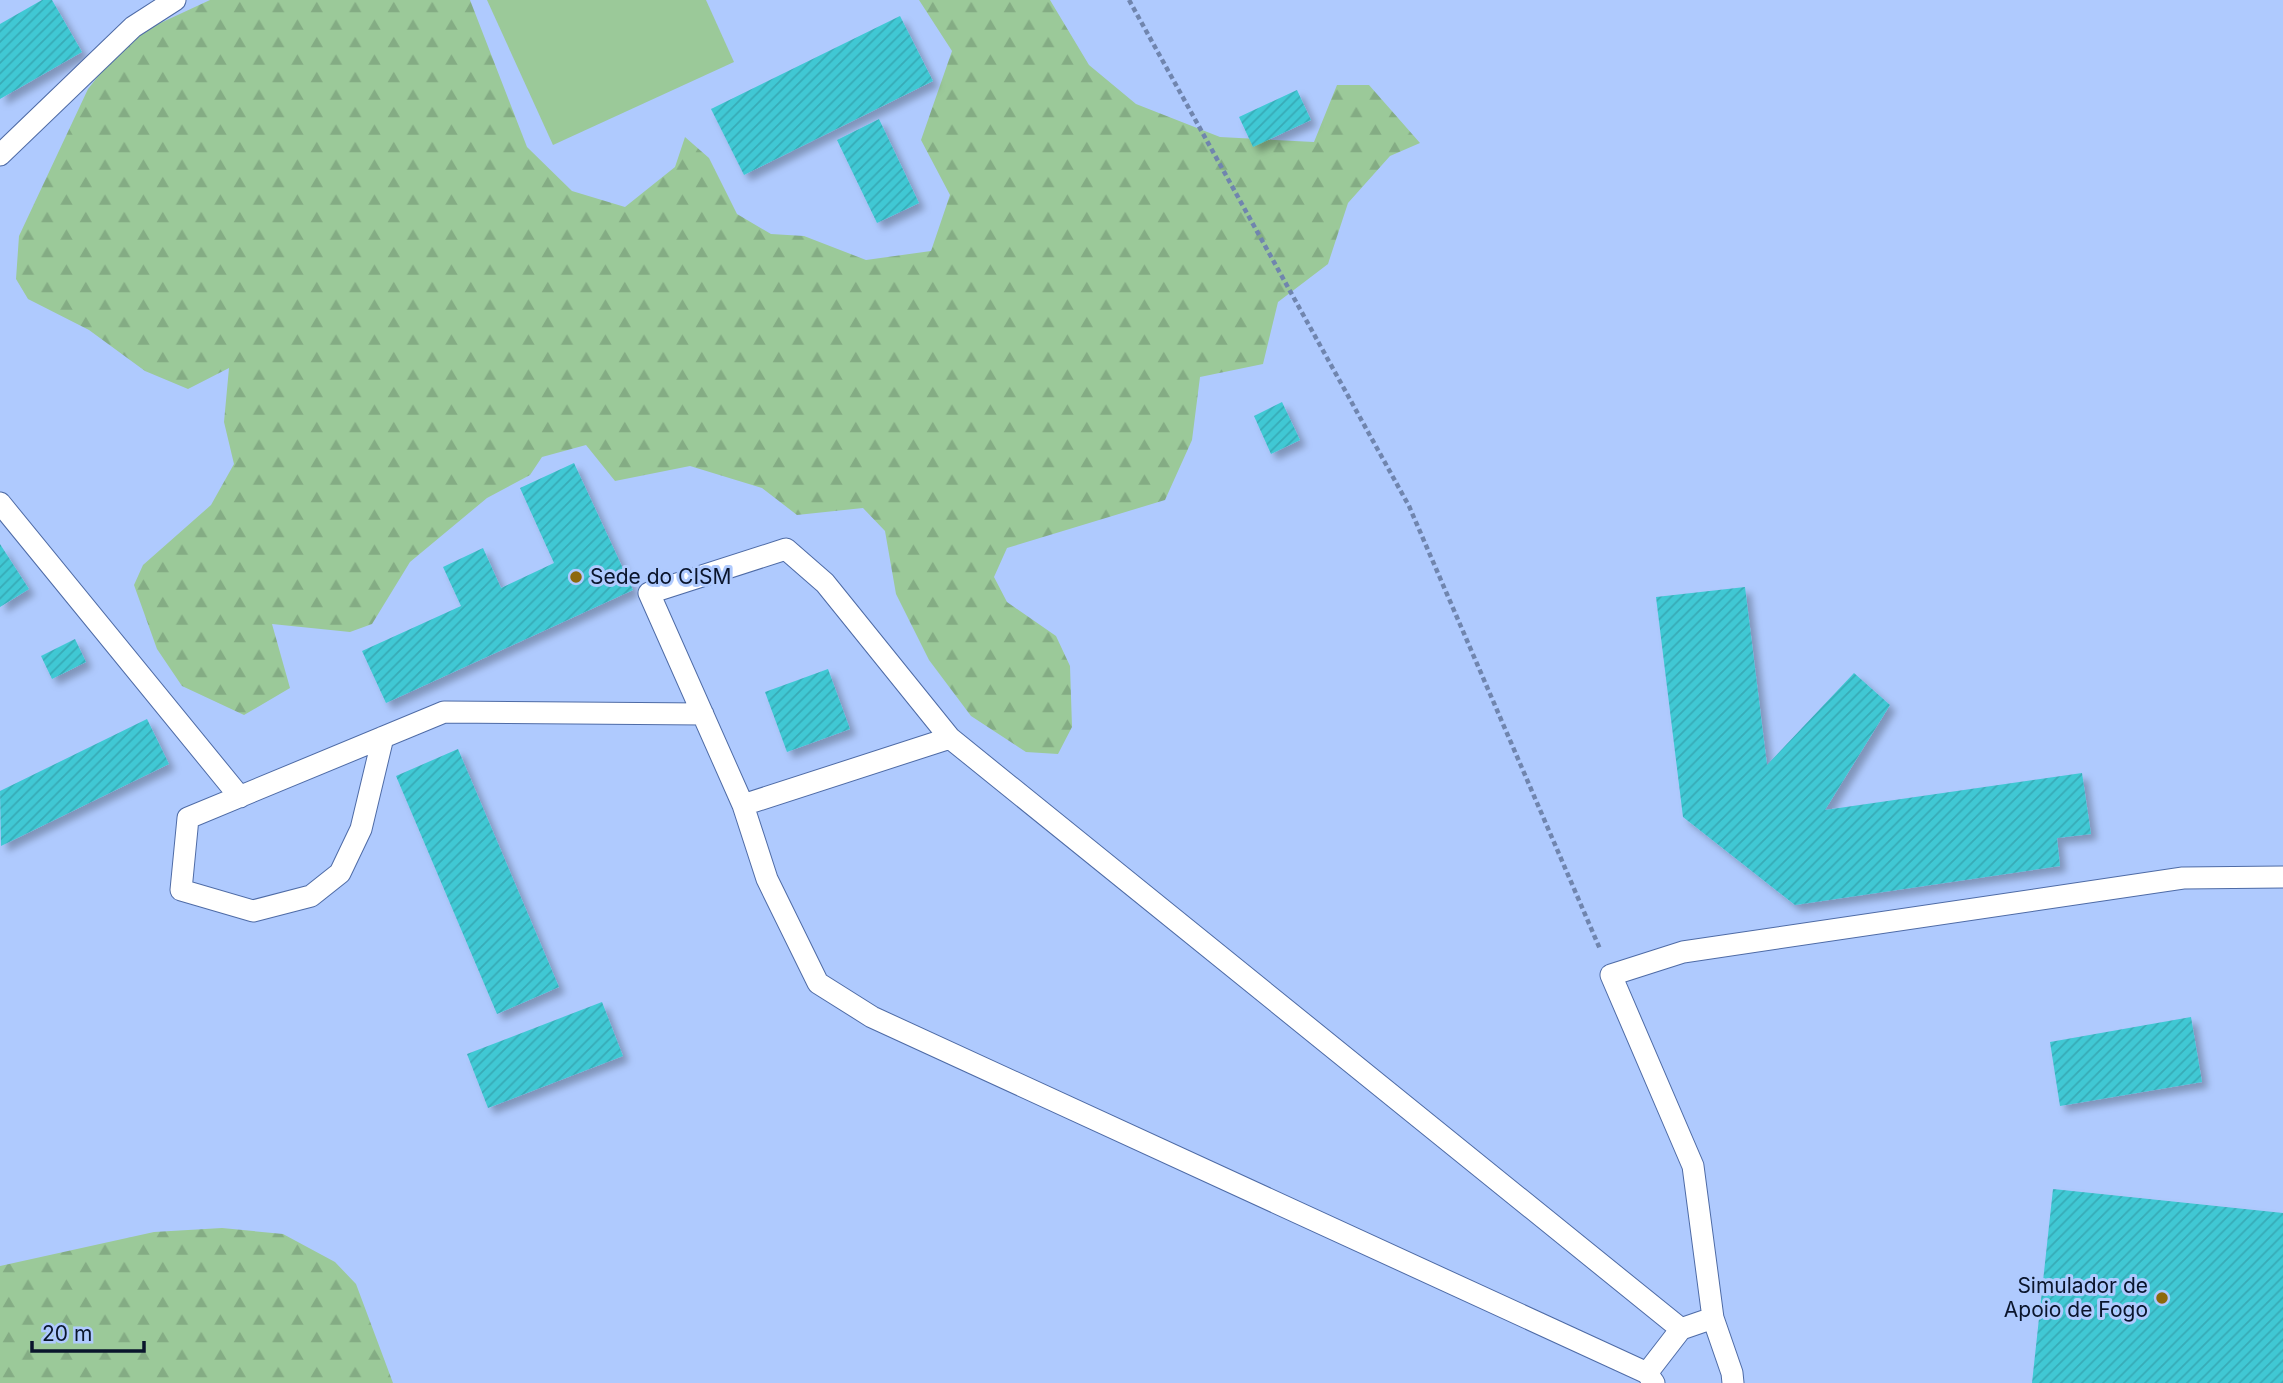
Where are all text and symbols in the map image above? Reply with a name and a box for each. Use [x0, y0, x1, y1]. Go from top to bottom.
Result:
place label: Sede do CISM [590, 564, 732, 589]
marker: Sede do CISM [568, 569, 584, 585]
place label: Simulador de Apoio de Fogo [2004, 1273, 2148, 1322]
marker: Simulador de Apoio de Fogo [2154, 1290, 2170, 1306]
scale bar [32, 1310, 144, 1354]
text: 20 m [42, 1321, 92, 1346]

